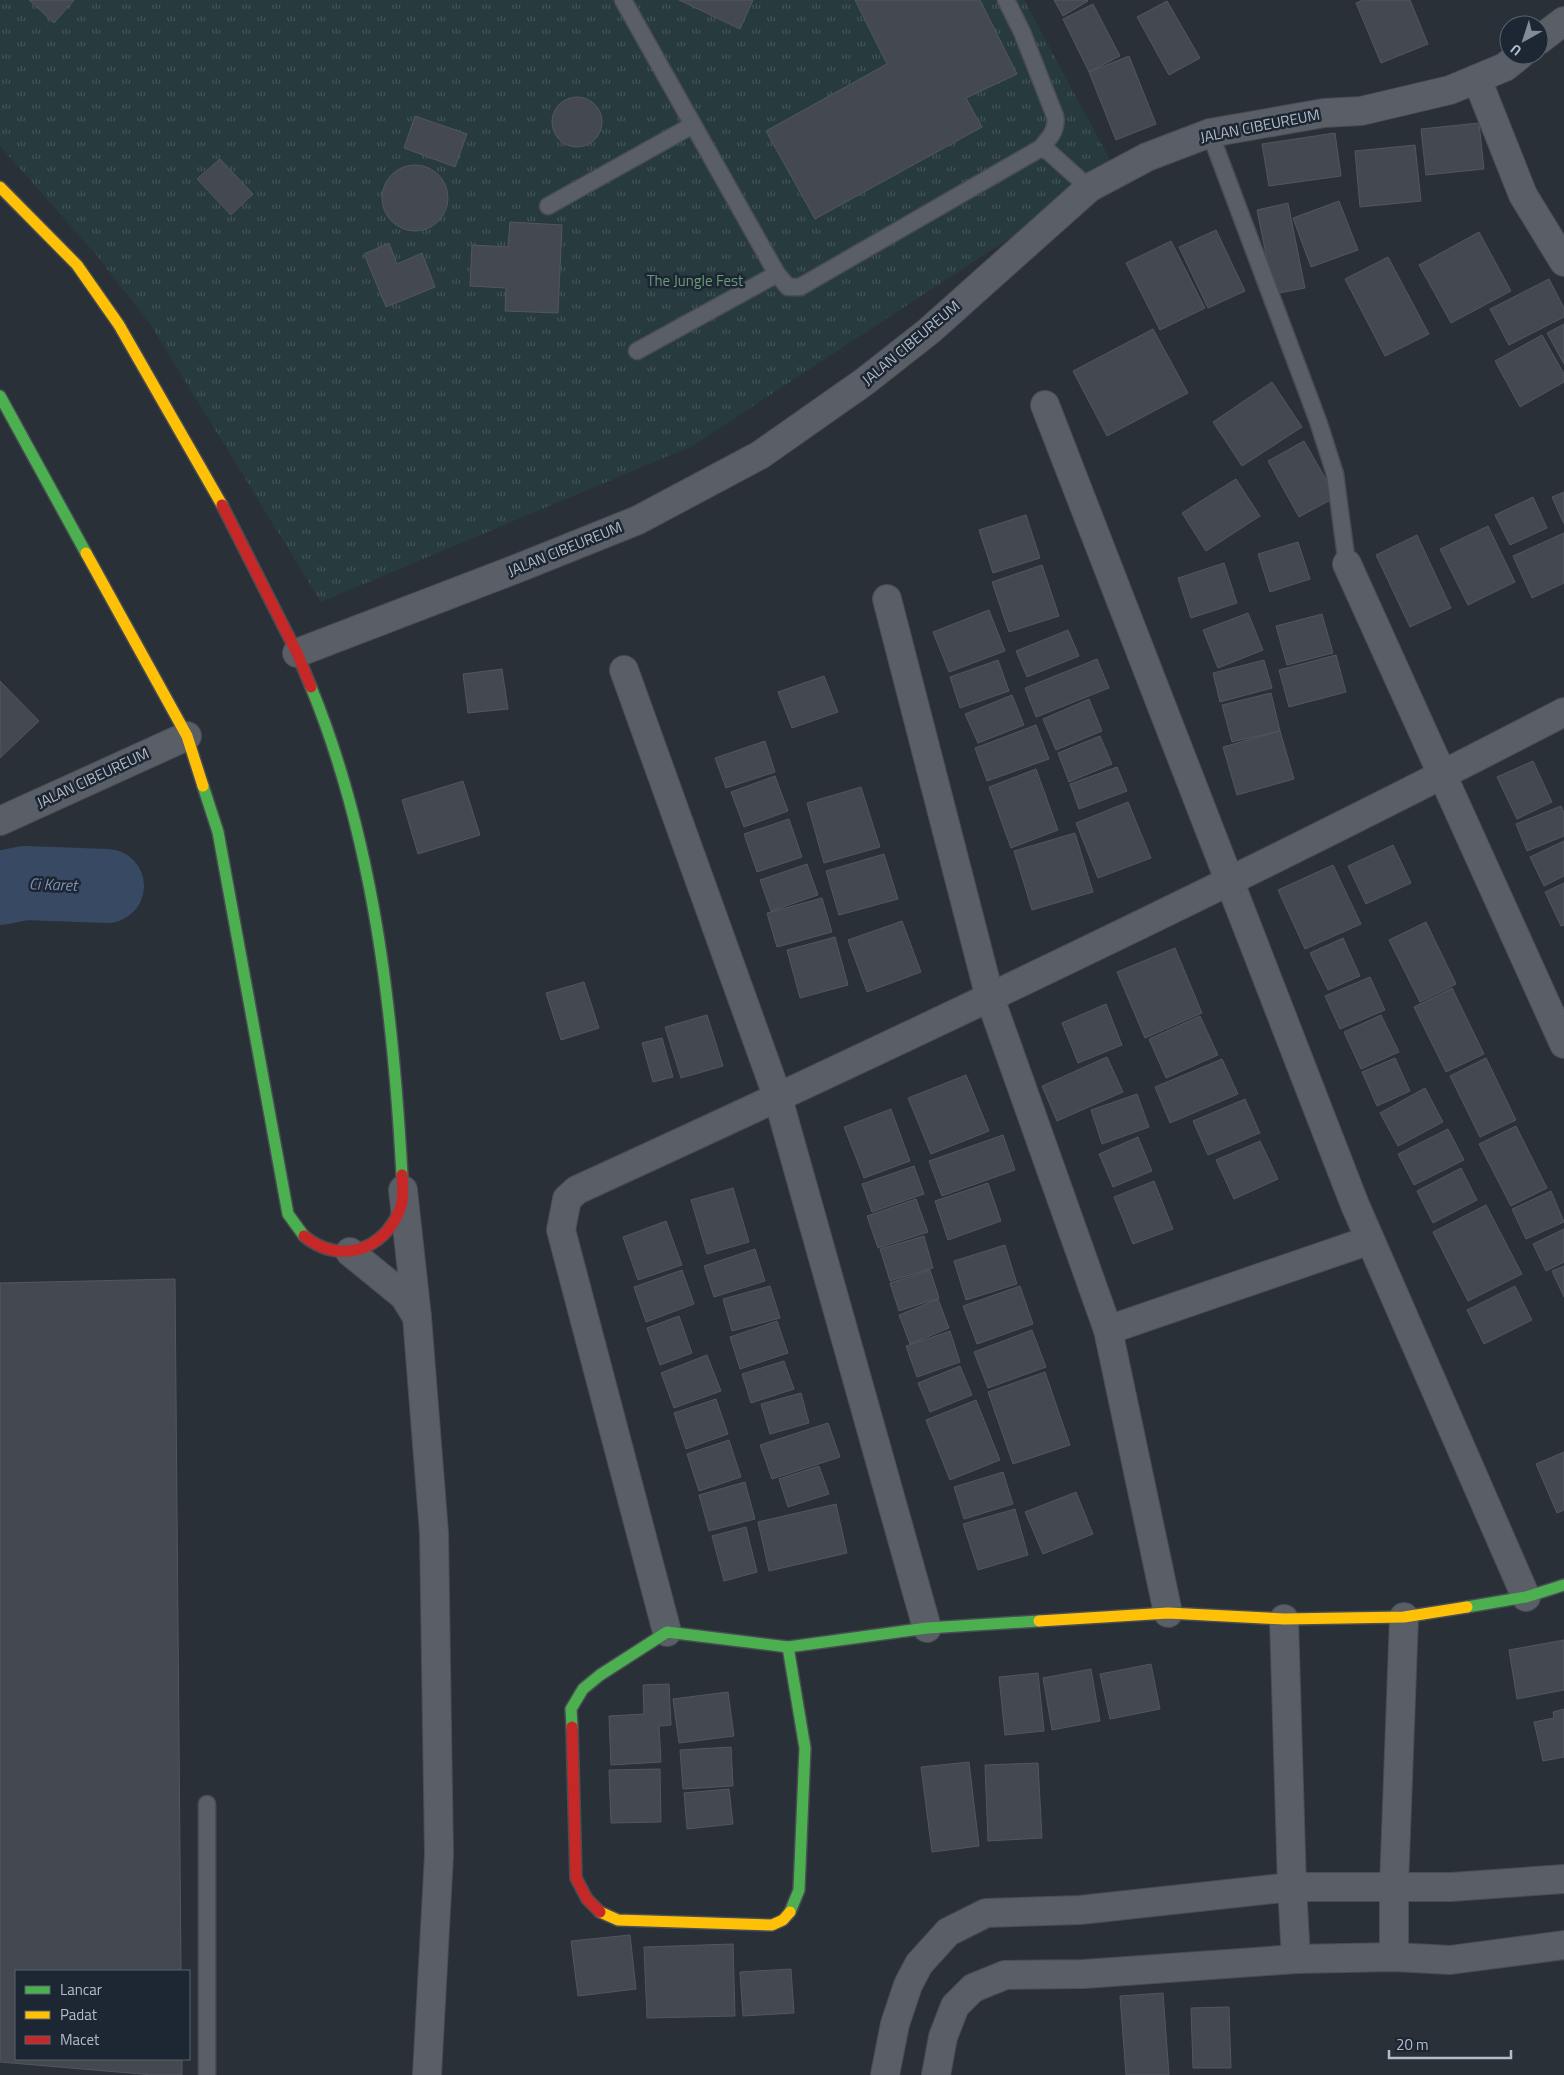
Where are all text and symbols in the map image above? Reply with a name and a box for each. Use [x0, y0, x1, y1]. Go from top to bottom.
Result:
north arrow [1499, 15, 1549, 65]
text: U [1505, 39, 1526, 62]
street label: JALAN CIBEUREUM [1198, 103, 1322, 148]
park label: The Jungle Fest [647, 269, 744, 292]
street label: JALAN CIBEUREUM [857, 295, 965, 391]
street label: JALAN CIBEUREUM [504, 515, 626, 582]
street label: JALAN CIBEUREUM [33, 741, 153, 814]
water label: Ci Karet [28, 871, 79, 897]
legend [15, 1970, 190, 2060]
text: Lancar [60, 1978, 102, 2001]
text: Padat [60, 2003, 98, 2026]
text: Macet [60, 2028, 100, 2051]
scale bar [1389, 2028, 1512, 2060]
text: 20 m [1396, 2033, 1429, 2056]

